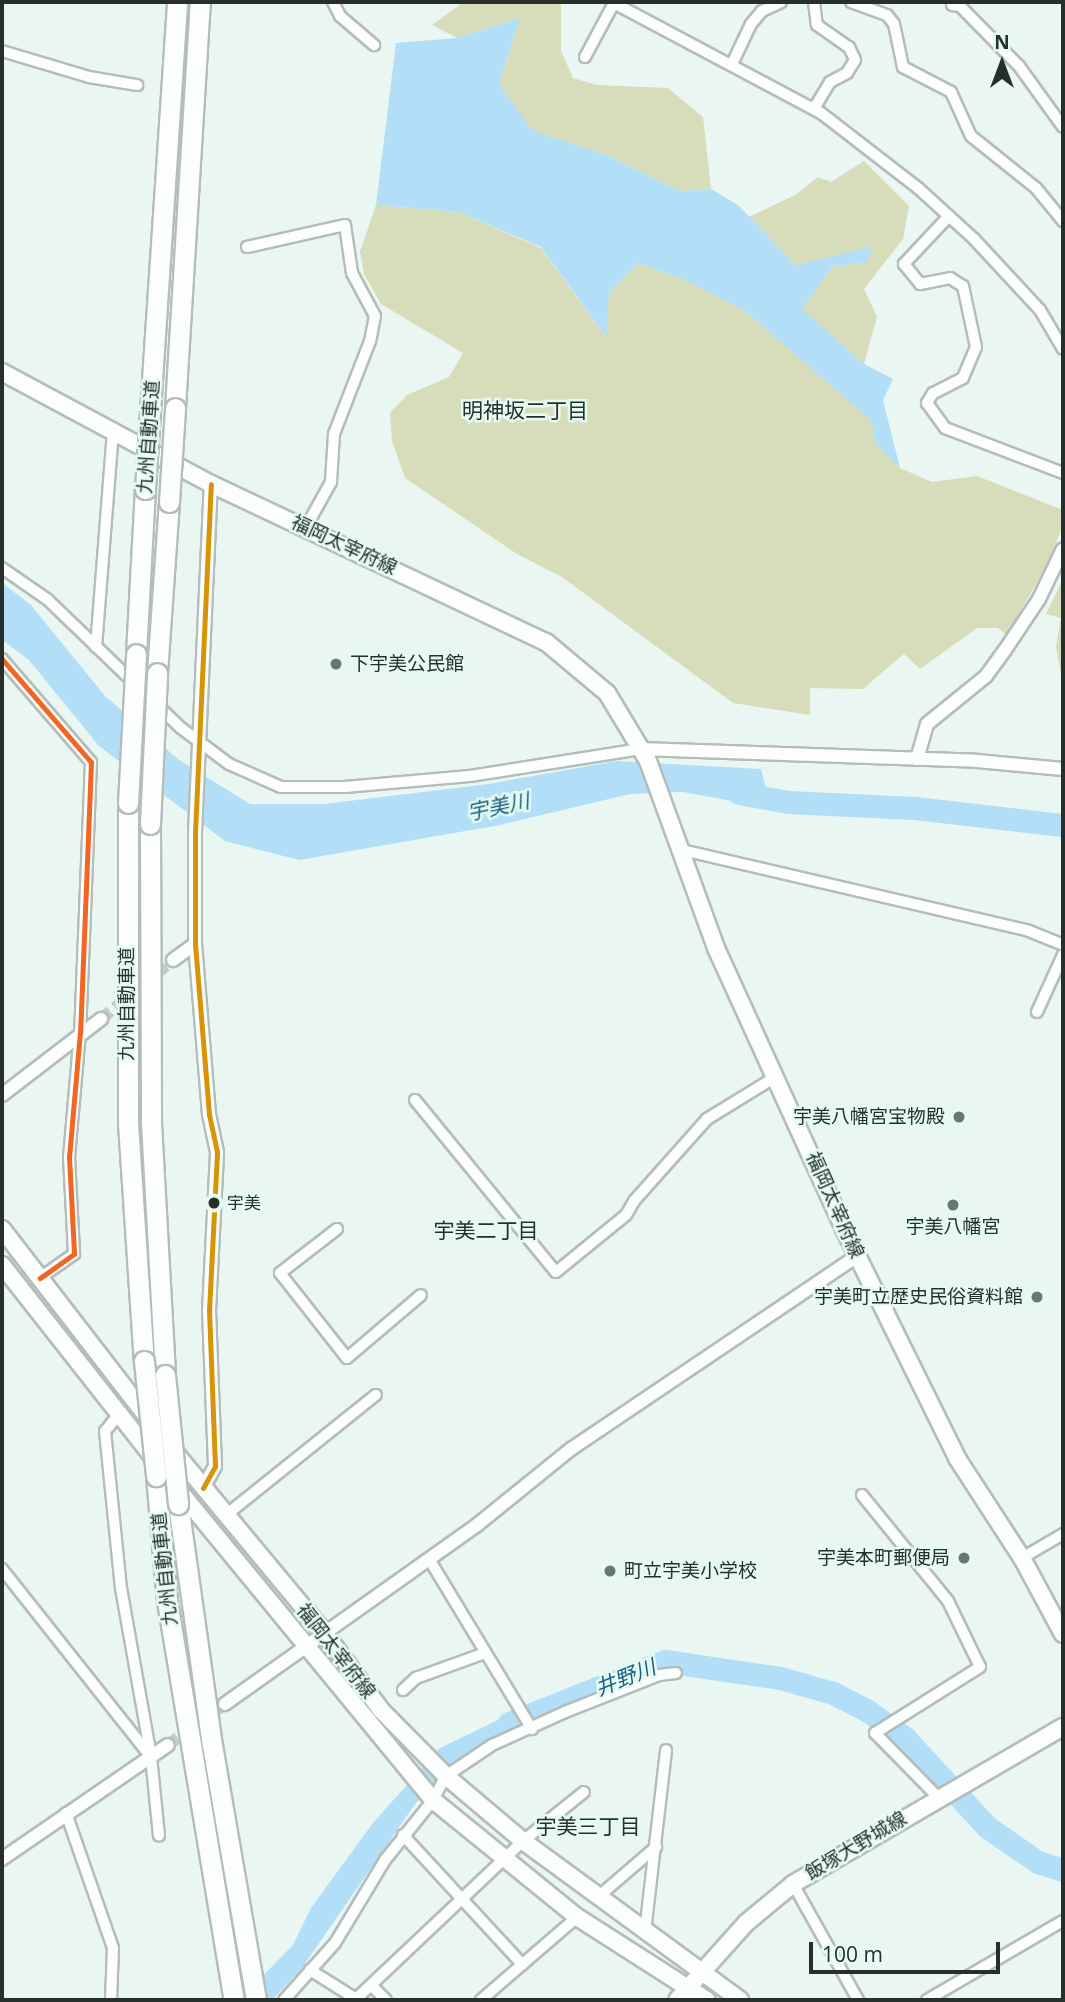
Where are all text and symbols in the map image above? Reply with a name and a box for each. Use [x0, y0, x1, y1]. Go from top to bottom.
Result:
north arrow [967, 28, 1037, 98]
text: N [994, 29, 1010, 55]
street label: 九州自動車道 [134, 379, 164, 495]
district label: 明神坂二丁目 [462, 397, 588, 423]
street label: 福岡太宰府線 [288, 511, 400, 579]
place label: 下宇美公民館 [350, 653, 464, 675]
marker: 下宇美公民館 [328, 656, 344, 672]
water label: 宇美川 [465, 787, 531, 825]
street label: 九州自動車道 [116, 947, 138, 1061]
place label: 宇美八幡宮宝物殿 [793, 1106, 945, 1128]
marker: 宇美八幡宮宝物殿 [951, 1109, 967, 1125]
street label: 福岡太宰府線 [801, 1148, 869, 1262]
place label: 宇美 [227, 1193, 261, 1213]
marker: 宇美 [207, 1196, 221, 1210]
marker: 宇美八幡宮 [945, 1197, 961, 1213]
place label: 宇美八幡宮 [906, 1216, 1000, 1238]
district label: 宇美二丁目 [434, 1217, 538, 1243]
place label: 宇美町立歴史民俗資料館 [814, 1286, 1023, 1308]
marker: 宇美町立歴史民俗資料館 [1029, 1289, 1045, 1305]
street label: 九州自動車道 [148, 1511, 182, 1627]
place label: 宇美本町郵便局 [817, 1547, 950, 1569]
marker: 宇美本町郵便局 [956, 1550, 972, 1566]
place label: 町立宇美小学校 [624, 1560, 757, 1582]
marker: 町立宇美小学校 [602, 1563, 618, 1579]
street label: 福岡太宰府線 [292, 1599, 380, 1703]
water label: 井野川 [591, 1654, 659, 1700]
street label: 飯塚大野城線 [801, 1807, 911, 1885]
district label: 宇美三丁目 [536, 1813, 640, 1839]
scale bar [813, 1928, 1004, 1972]
text: 100 m [822, 1940, 883, 1968]

